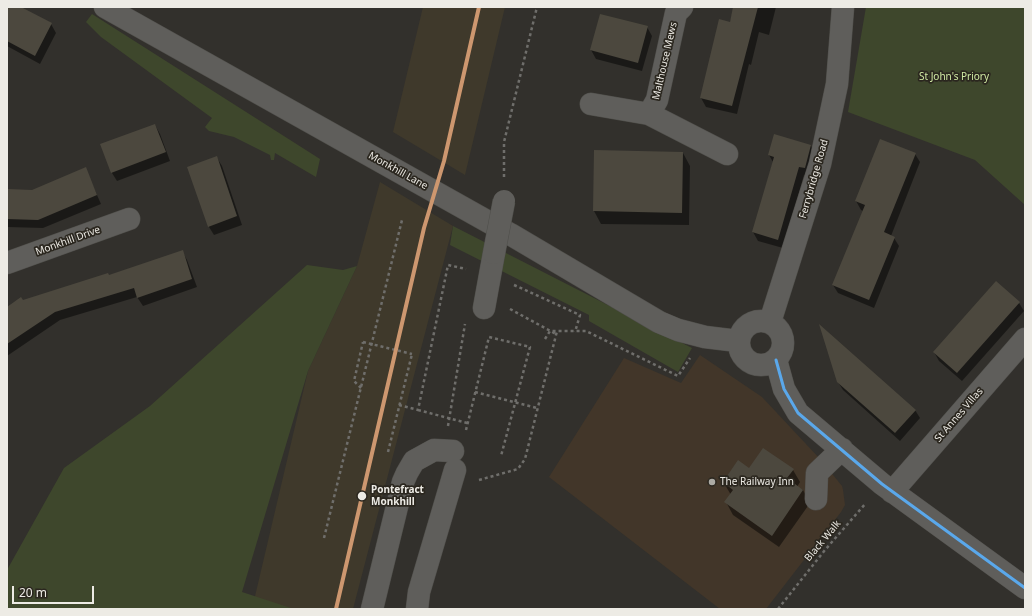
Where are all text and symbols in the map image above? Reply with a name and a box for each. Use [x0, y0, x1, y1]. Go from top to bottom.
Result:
street label: Malthouse Mews [650, 21, 680, 101]
park label: St John's Priory [919, 71, 989, 83]
street label: Ferrybridge Road [797, 138, 831, 220]
street label: Monkhill Lane [366, 150, 430, 192]
street label: Monkhill Drive [34, 224, 102, 258]
street label: St Annes Villas [932, 386, 986, 444]
place label: The Railway Inn [720, 476, 794, 488]
marker: The Railway Inn [707, 477, 717, 487]
place label: Pontefract Monkhill [371, 484, 424, 508]
marker: Pontefract Monkhill [356, 490, 368, 502]
street label: Black Walk [802, 518, 844, 564]
scale bar [14, 578, 96, 604]
text: 20 m [19, 584, 47, 601]

